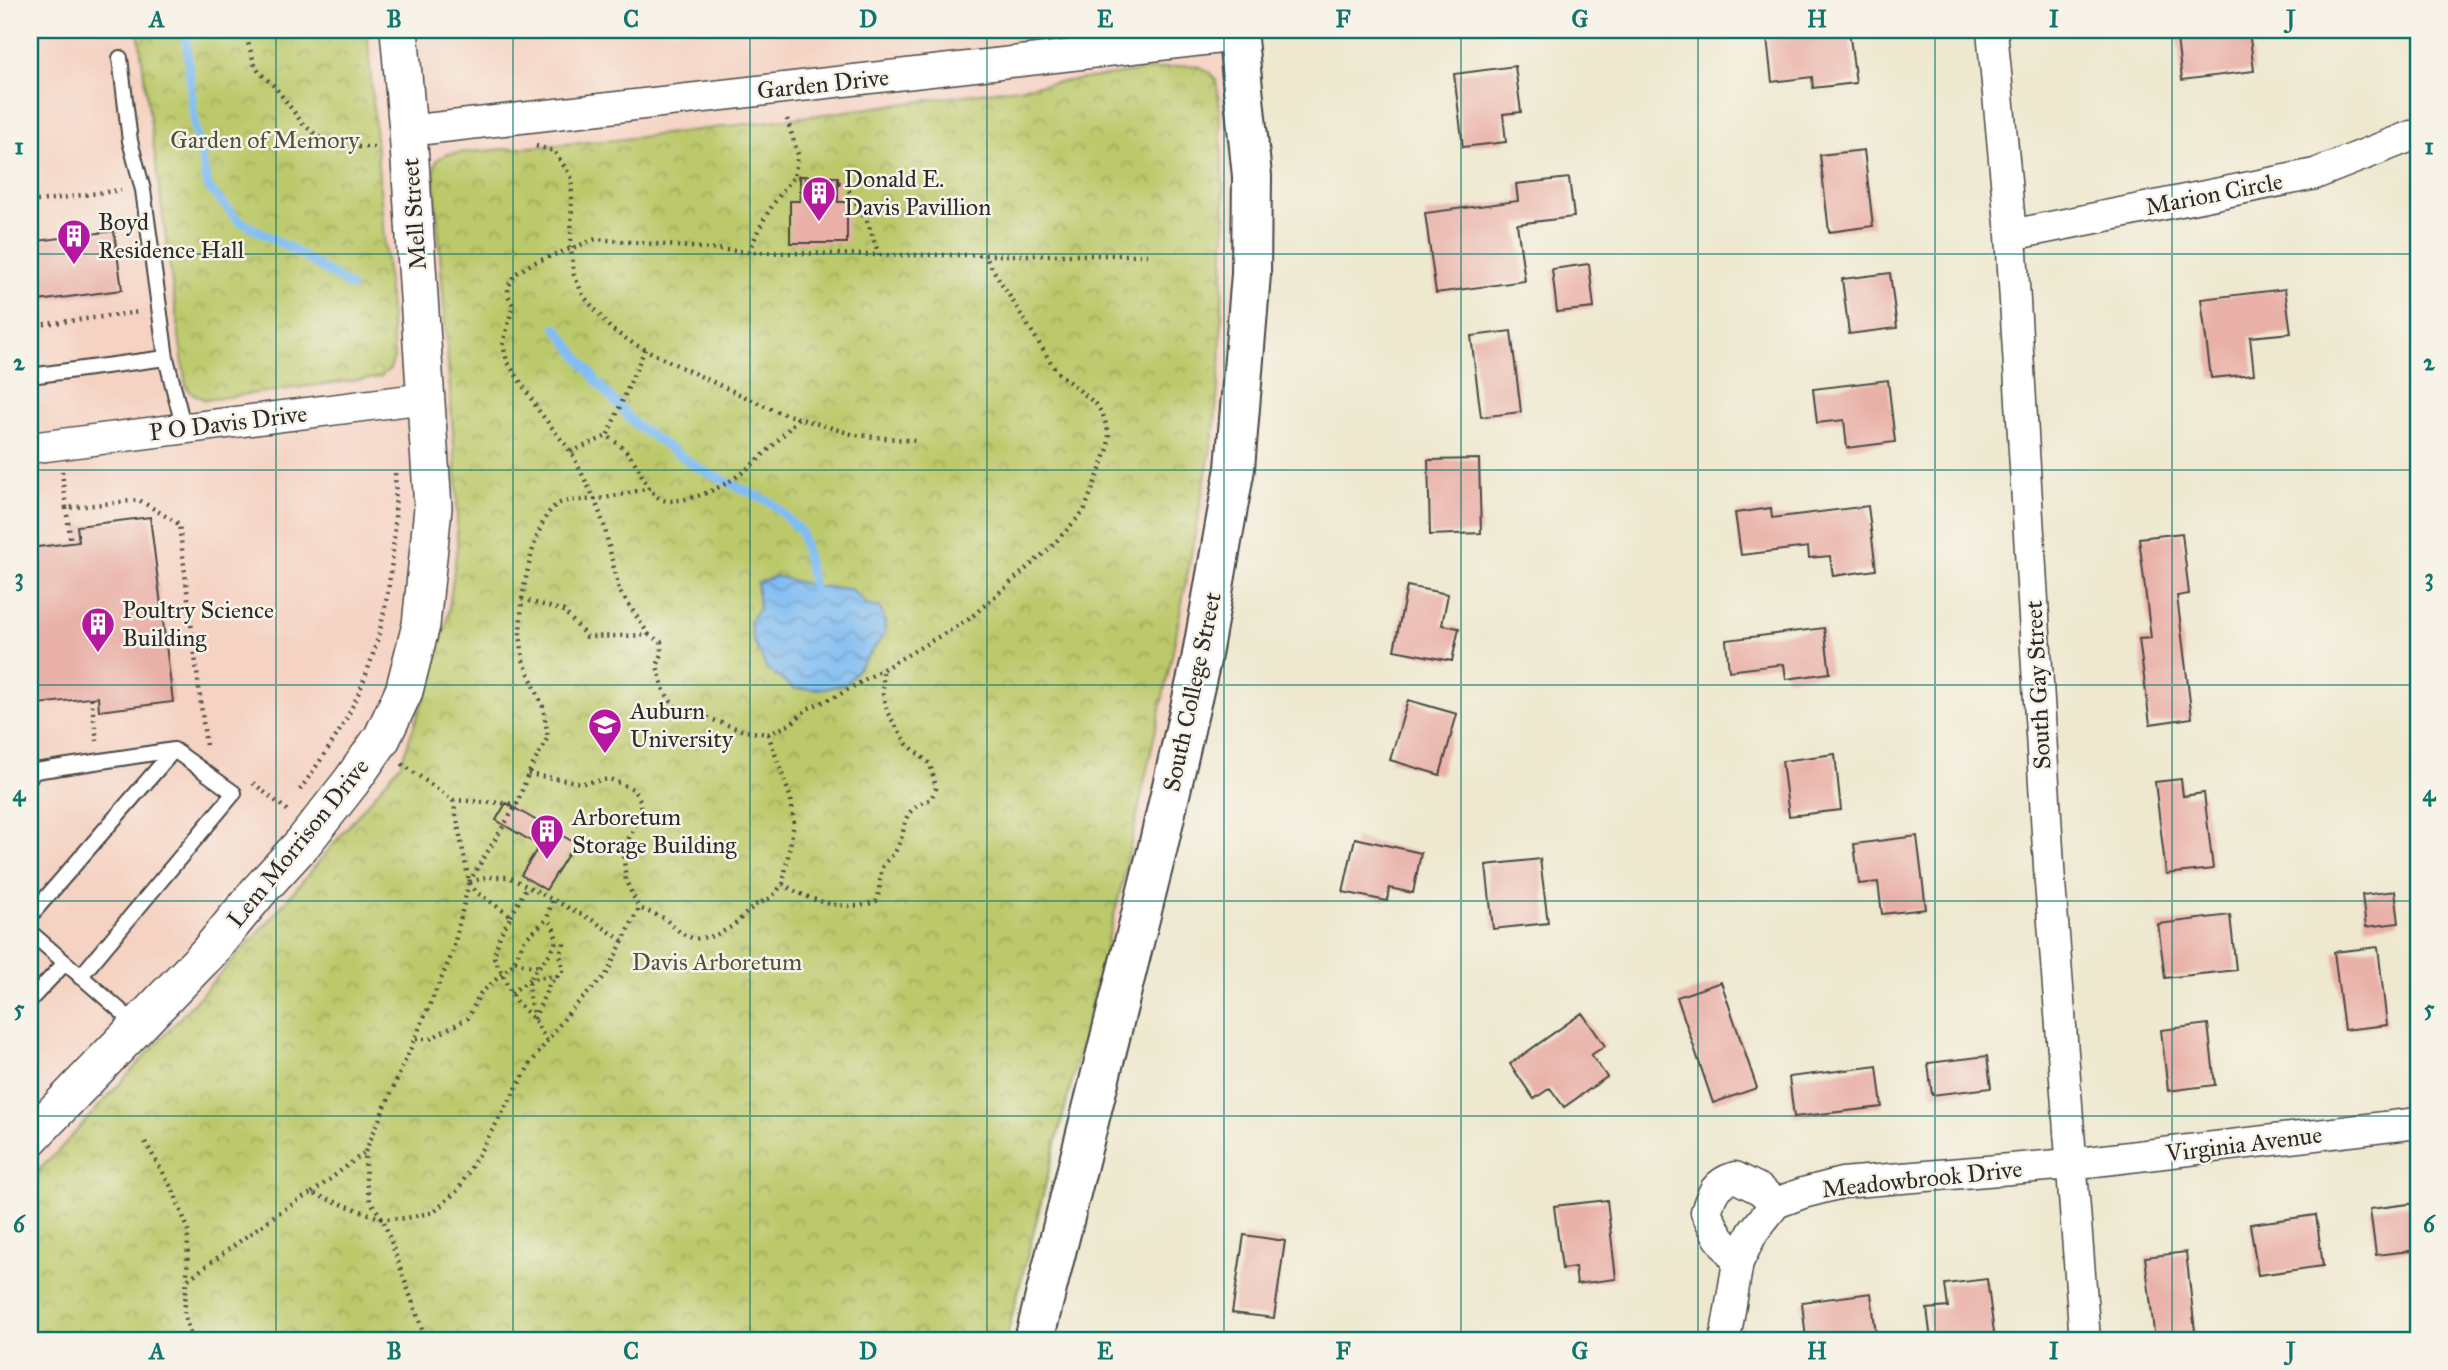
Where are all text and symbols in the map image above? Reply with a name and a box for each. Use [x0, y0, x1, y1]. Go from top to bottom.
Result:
text: A [147, 5, 165, 33]
text: B [386, 5, 402, 33]
text: C [623, 5, 639, 33]
text: D [859, 5, 877, 33]
text: E [1097, 5, 1114, 33]
text: F [1335, 5, 1351, 33]
text: G [1572, 5, 1589, 33]
text: H [1807, 5, 1827, 33]
text: I [2049, 5, 2059, 33]
text: J [2283, 5, 2296, 34]
street label: Garden Drive [756, 62, 890, 106]
park label: Garden of Memory [170, 125, 360, 155]
text: 1 [14, 132, 24, 160]
text: 1 [2424, 132, 2434, 160]
street label: Mell Street [395, 156, 433, 271]
place label: Donald E. Davis Pavillion [844, 164, 991, 222]
street label: Marion Circle [2143, 166, 2285, 222]
building icon: Donald E. Davis Pavillion [800, 174, 838, 223]
place label: Boyd Residence Hall [98, 207, 245, 265]
building icon: Boyd Residence Hall [55, 217, 93, 266]
text: 2 [13, 348, 25, 376]
text: 2 [2423, 348, 2435, 376]
street label: P O Davis Drive [147, 398, 309, 448]
text: 3 [14, 563, 24, 592]
text: 3 [2424, 563, 2434, 592]
street label: South College Street [1156, 589, 1228, 795]
place label: Poultry Science Building [122, 595, 274, 653]
street label: South Gay Street [2019, 599, 2057, 770]
building icon: Poultry Science Building [79, 605, 117, 654]
place label: Auburn University [629, 696, 734, 754]
school or university icon: Auburn University [586, 706, 624, 755]
street label: Lem Morrison Drive [221, 752, 375, 934]
text: 4 [13, 779, 27, 807]
text: 4 [2423, 779, 2437, 807]
place label: Arboretum Storage Building [571, 802, 737, 860]
building icon: Arboretum Storage Building [528, 812, 566, 861]
park label: Davis Arboretum [632, 947, 802, 977]
text: 5 [14, 994, 25, 1022]
text: 5 [2424, 994, 2435, 1022]
street label: Virginia Avenue [2163, 1120, 2324, 1169]
street label: Meadowbrook Drive [1820, 1154, 2024, 1204]
text: 6 [13, 1210, 26, 1238]
text: 6 [2423, 1210, 2436, 1238]
text: A [147, 1337, 165, 1365]
text: B [386, 1337, 402, 1365]
text: C [623, 1337, 639, 1365]
text: D [859, 1337, 877, 1365]
text: E [1097, 1337, 1114, 1365]
text: F [1335, 1337, 1351, 1365]
text: G [1572, 1337, 1589, 1365]
text: H [1807, 1337, 1827, 1365]
text: I [2049, 1337, 2059, 1365]
text: J [2283, 1337, 2296, 1366]

